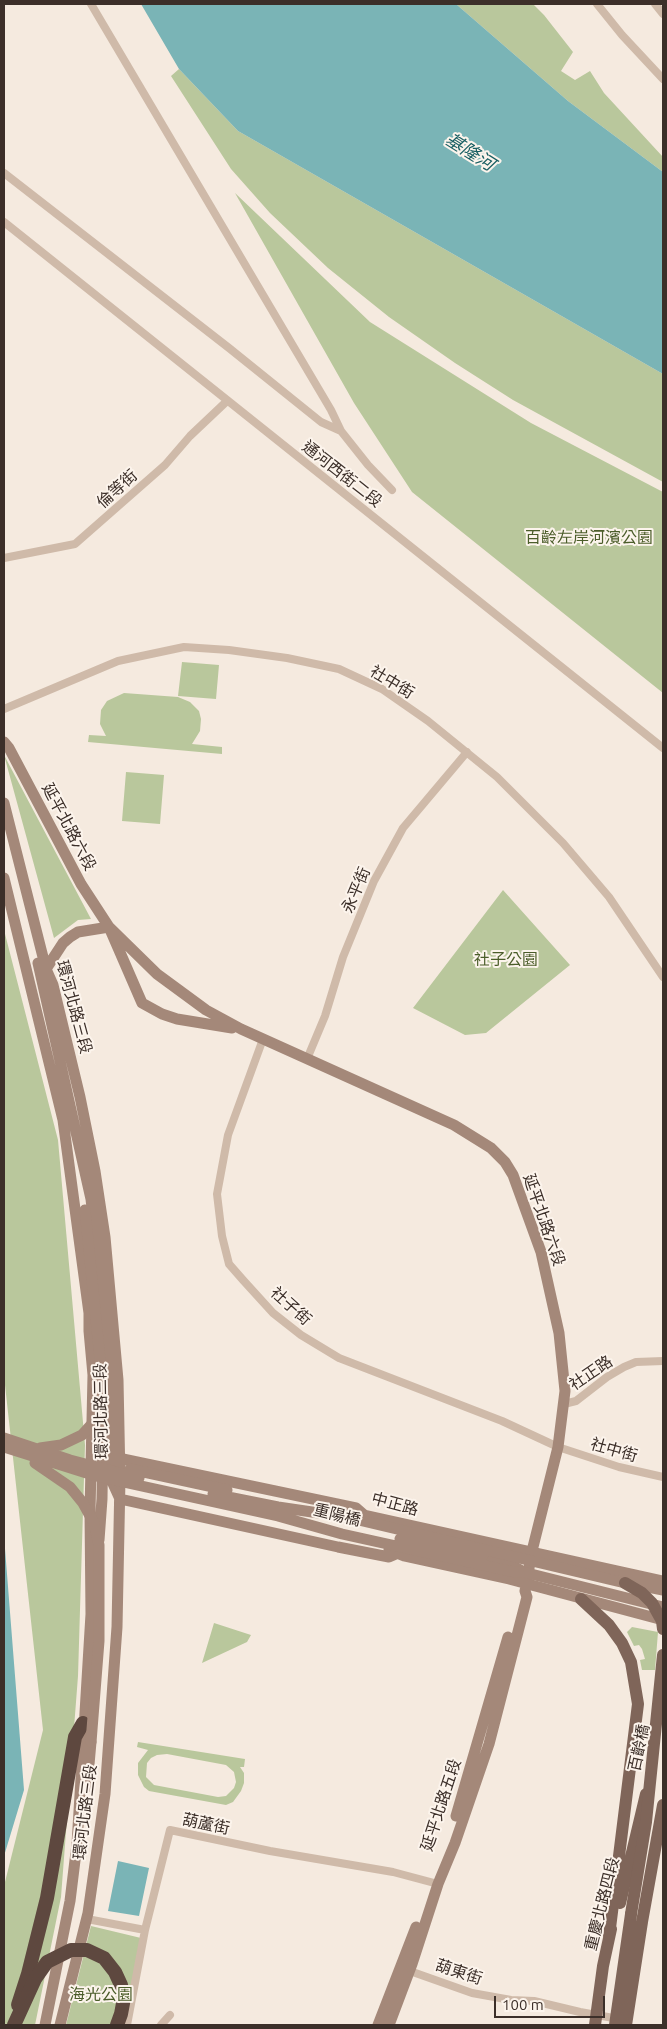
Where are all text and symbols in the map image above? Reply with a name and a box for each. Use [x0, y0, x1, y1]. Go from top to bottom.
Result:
water label: 基隆河 [441, 129, 499, 175]
street label: 通河西街二段 [298, 437, 386, 511]
street label: 倫等街 [93, 466, 141, 512]
park label: 百齡左岸河濱公園 [525, 528, 653, 548]
street label: 社中街 [366, 661, 418, 703]
street label: 延平北路六段 [38, 780, 100, 874]
street label: 永平街 [338, 864, 374, 916]
park label: 社子公園 [474, 950, 538, 970]
street label: 環河北路三段 [52, 958, 96, 1056]
street label: 延平北路六段 [519, 1171, 569, 1269]
street label: 社子街 [267, 1283, 315, 1329]
street label: 社正路 [566, 1352, 616, 1394]
street label: 環河北路三段 [91, 1363, 111, 1459]
street label: 社中街 [588, 1434, 640, 1466]
street label: 中正路 [369, 1489, 421, 1519]
street label: 重陽橋 [311, 1500, 363, 1530]
street label: 百齡橋 [625, 1723, 653, 1773]
street label: 延平北路五段 [417, 1756, 465, 1854]
street label: 環河北路三段 [70, 1763, 100, 1861]
street label: 葫蘆街 [181, 1810, 231, 1838]
street label: 重慶北路四段 [581, 1855, 623, 1953]
street label: 葫東街 [433, 1955, 485, 1989]
park label: 海光公園 [69, 1985, 133, 2005]
scale bar [497, 1986, 608, 2018]
text: 100 m [502, 1996, 544, 2013]

